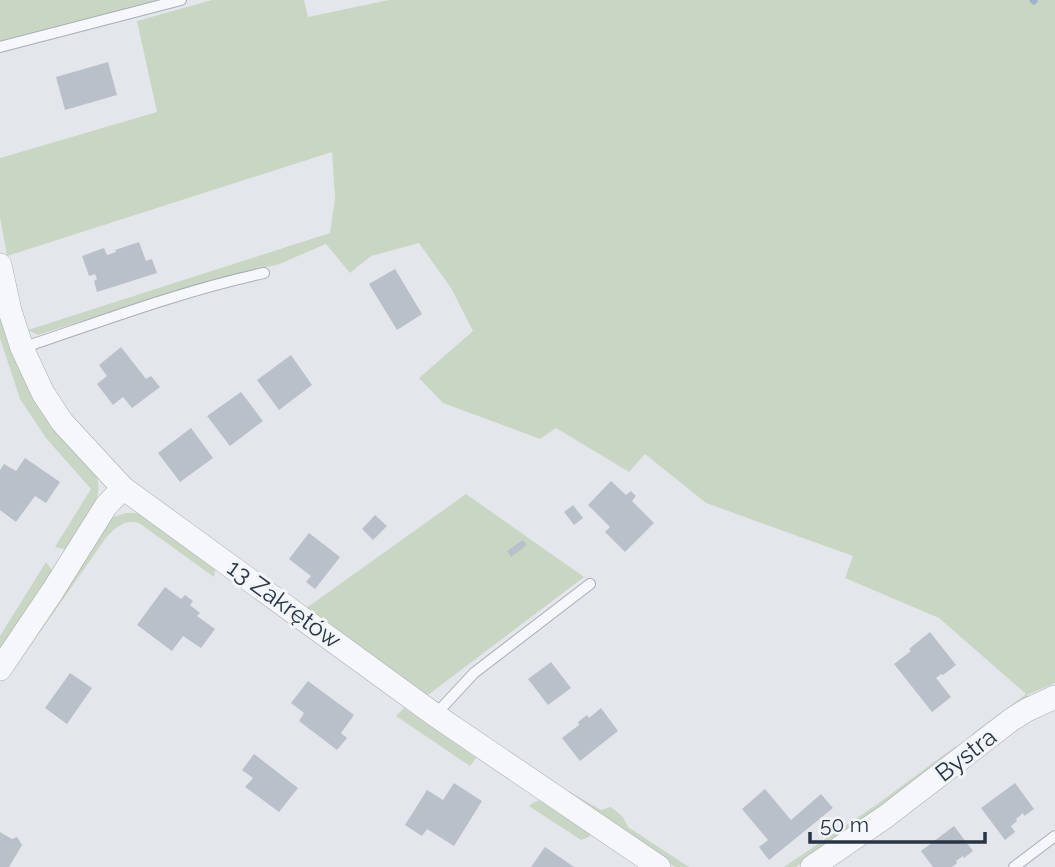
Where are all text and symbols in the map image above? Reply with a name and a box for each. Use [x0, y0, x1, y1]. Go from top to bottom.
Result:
street label: 13 Zakrętów [222, 553, 347, 655]
street label: Bystra [929, 722, 1002, 787]
scale bar [810, 800, 985, 844]
text: 50 m [820, 812, 869, 837]

